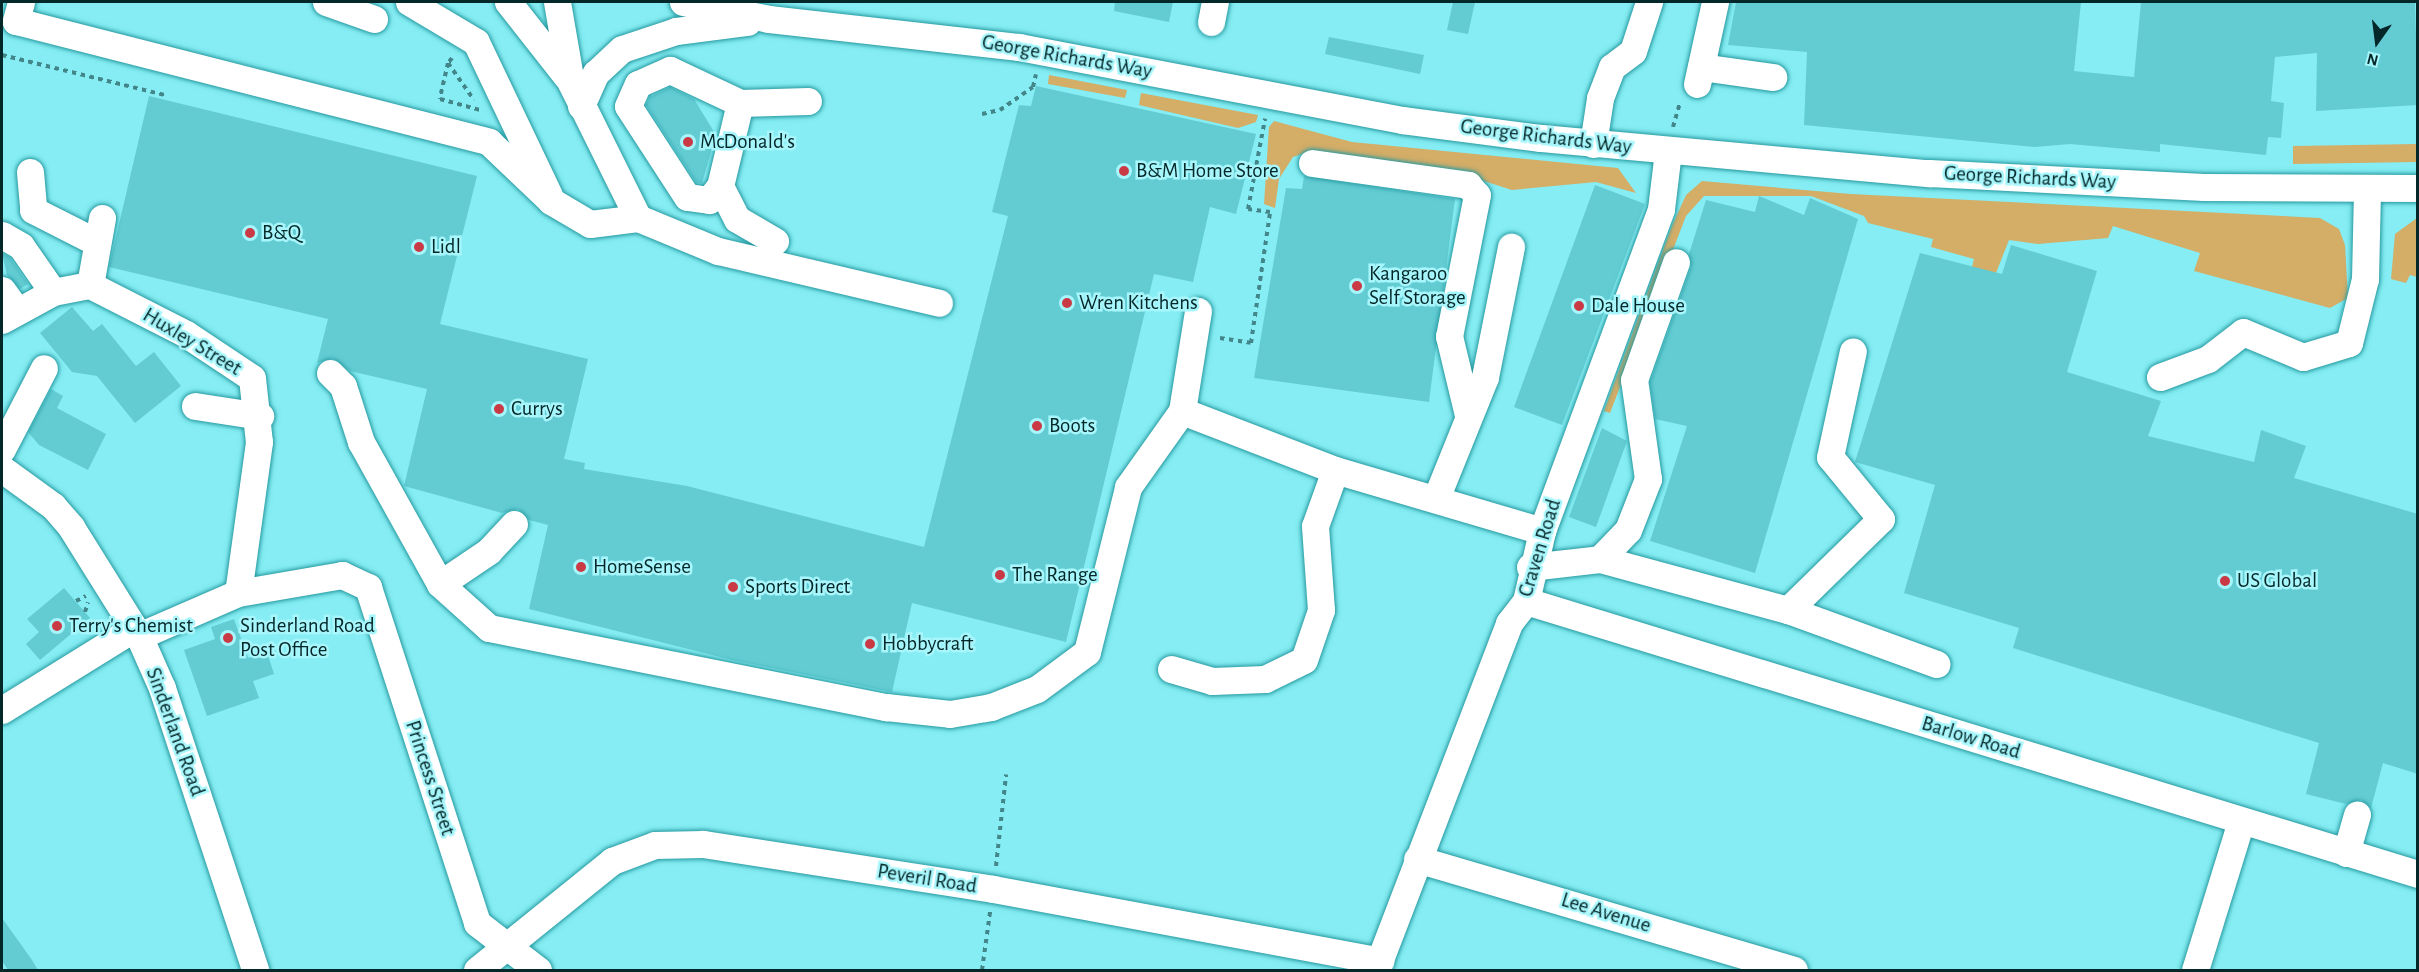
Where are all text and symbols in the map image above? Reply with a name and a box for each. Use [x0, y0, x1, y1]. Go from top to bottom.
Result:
north arrow [2347, 12, 2407, 72]
street label: George Richards Way [980, 30, 1154, 84]
text: N [2365, 50, 2380, 69]
street label: George Richards Way [1459, 114, 1633, 160]
place label: McDonald's [700, 129, 795, 155]
marker: McDonald's [681, 135, 695, 149]
place label: B&M Home Store [1136, 158, 1279, 184]
street label: George Richards Way [1943, 161, 2117, 195]
marker: B&M Home Store [1117, 164, 1131, 178]
place label: B&Q [262, 220, 301, 246]
marker: B&Q [243, 226, 257, 240]
place label: Lidl [431, 234, 461, 260]
marker: Lidl [412, 240, 426, 254]
place label: Kangaroo Self Storage [1369, 261, 1466, 311]
marker: Kangaroo Self Storage [1350, 279, 1364, 293]
place label: Wren Kitchens [1079, 290, 1198, 316]
place label: Dale House [1591, 293, 1685, 319]
marker: Wren Kitchens [1060, 296, 1074, 310]
marker: Dale House [1572, 299, 1586, 313]
street label: Huxley Street [138, 303, 246, 381]
place label: Currys [511, 396, 563, 422]
marker: Currys [492, 402, 506, 416]
place label: Boots [1049, 413, 1095, 439]
marker: Boots [1030, 419, 1044, 433]
street label: Craven Road [1513, 496, 1567, 600]
place label: HomeSense [593, 554, 691, 580]
marker: HomeSense [574, 560, 588, 574]
place label: The Range [1012, 562, 1098, 588]
marker: The Range [993, 568, 1007, 582]
place label: US Global [2237, 568, 2317, 594]
place label: Sports Direct [745, 574, 850, 600]
marker: US Global [2218, 574, 2232, 588]
marker: Sports Direct [726, 580, 740, 594]
place label: Terry's Chemist [69, 613, 193, 639]
place label: Sinderland Road Post Office [240, 613, 375, 663]
marker: Terry's Chemist [50, 619, 64, 633]
marker: Sinderland Road Post Office [221, 631, 235, 645]
place label: Hobbycraft [882, 631, 973, 657]
marker: Hobbycraft [863, 637, 877, 651]
street label: Sinderland Road [140, 664, 210, 800]
street label: Barlow Road [1918, 711, 2024, 765]
street label: Princess Street [400, 717, 460, 839]
street label: Peveril Road [876, 859, 978, 899]
street label: Lee Avenue [1558, 887, 1654, 939]

